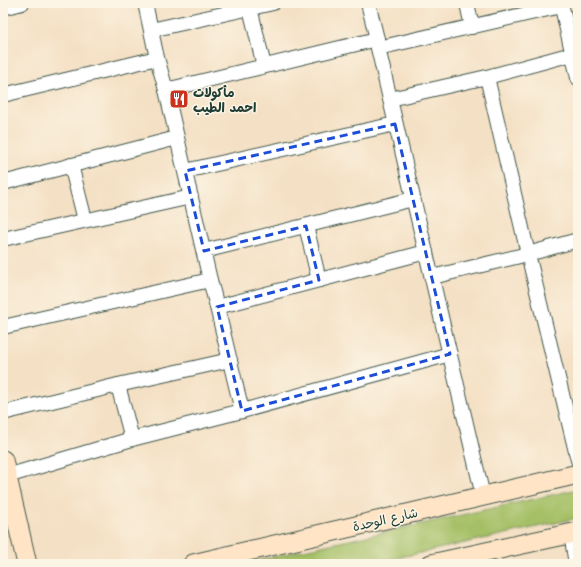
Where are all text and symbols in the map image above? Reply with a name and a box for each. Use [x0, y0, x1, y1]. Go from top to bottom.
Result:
place label: مأكولات احمد الطيب [193, 84, 256, 116]
restaurant icon: مأكولات احمد الطيب [168, 88, 190, 110]
street label: شارع الوحدة [351, 505, 420, 536]

